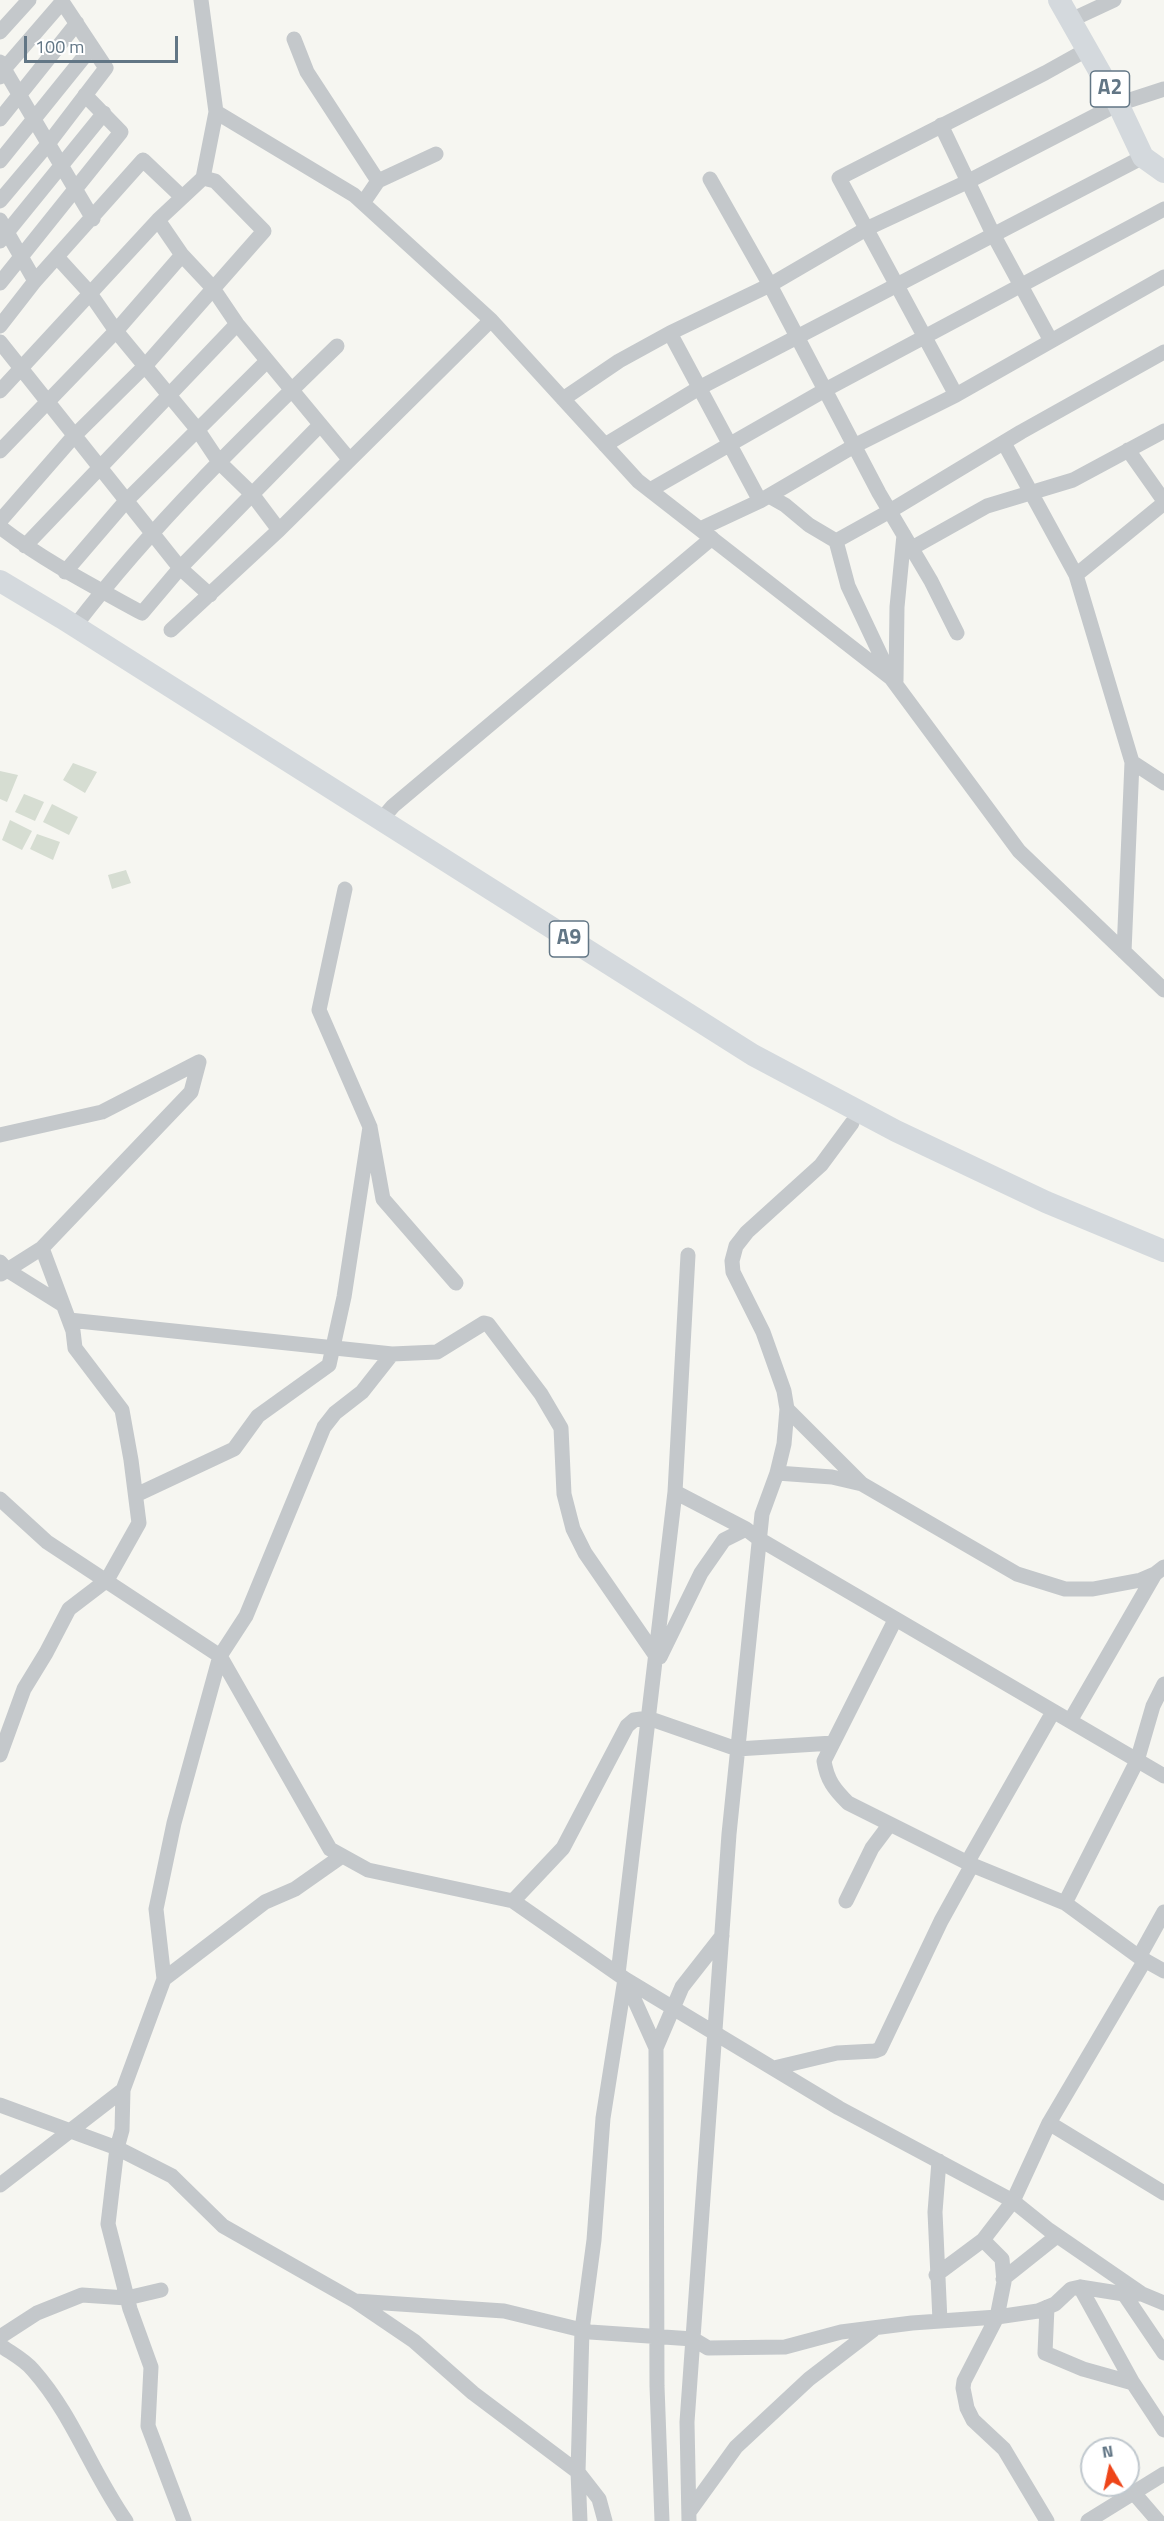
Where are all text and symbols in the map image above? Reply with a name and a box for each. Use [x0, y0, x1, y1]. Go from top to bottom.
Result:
scale bar [27, 24, 182, 62]
text: 100 m [35, 33, 84, 60]
road number: A2 [1090, 71, 1130, 107]
road number: A9 [550, 921, 588, 957]
north arrow [1080, 2437, 1140, 2497]
text: N [1100, 2438, 1115, 2464]

